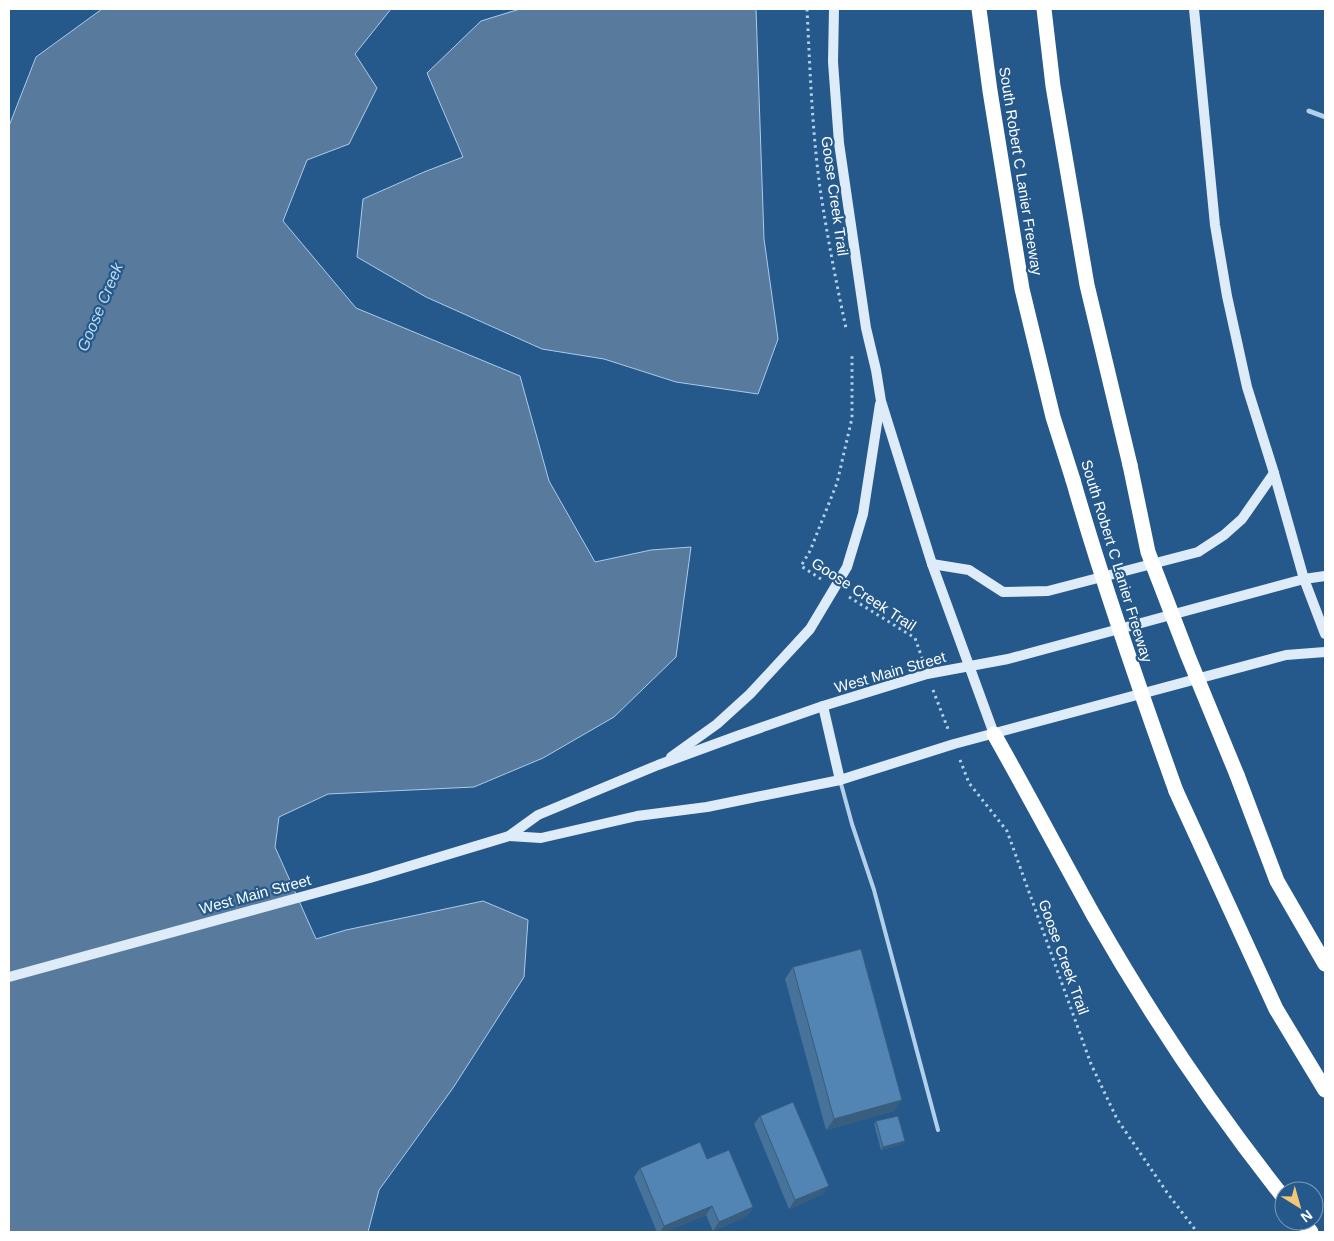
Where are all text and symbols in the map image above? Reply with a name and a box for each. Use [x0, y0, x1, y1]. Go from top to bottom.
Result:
street label: South Robert C Lanier Freeway [996, 66, 1046, 277]
street label: Goose Creek Trail [818, 135, 852, 257]
water label: Goose Creek [74, 259, 127, 354]
street label: South Robert C Lanier Freeway [1078, 458, 1156, 665]
street label: Goose Creek Trail [809, 554, 919, 634]
street label: West Main Street [832, 648, 948, 696]
street label: West Main Street [197, 871, 313, 917]
street label: Goose Creek Trail [1035, 897, 1093, 1017]
north arrow [1274, 1181, 1324, 1231]
text: N [1298, 1207, 1316, 1226]

